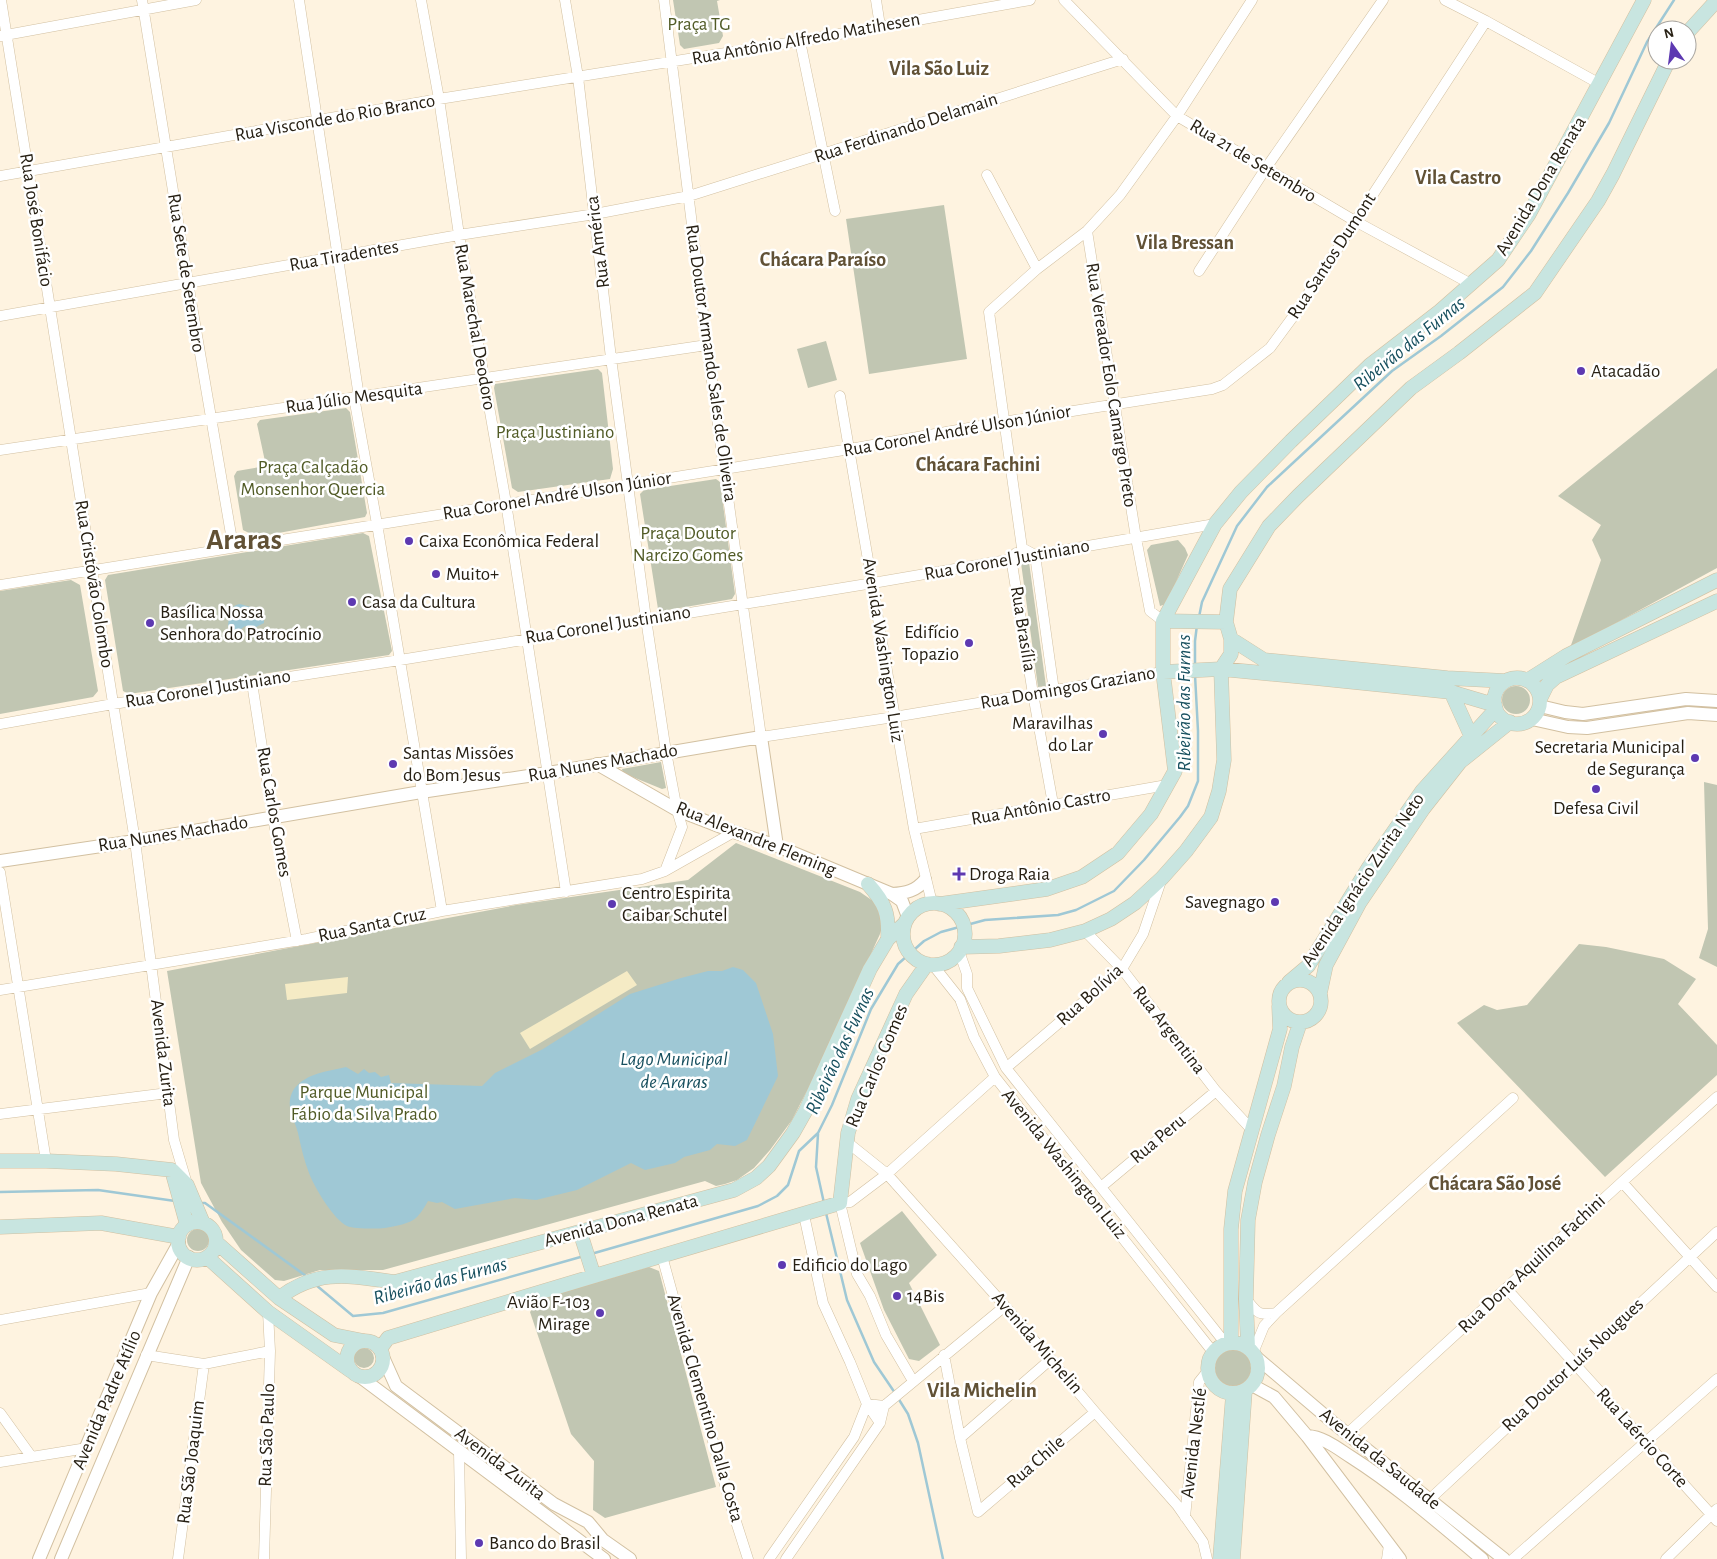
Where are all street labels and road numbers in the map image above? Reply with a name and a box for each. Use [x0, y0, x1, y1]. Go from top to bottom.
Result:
street label: Rua Antônio Alfredo Matihesen [690, 10, 922, 68]
street label: Rua Ferdinando Delamain [812, 89, 1000, 167]
street label: Rua Visconde do Rio Branco [233, 91, 437, 145]
street label: Avenida Dona Renata [1492, 113, 1590, 259]
street label: Rua 21 de Setembro [1186, 116, 1320, 206]
street label: Rua José Bonifácio [16, 152, 56, 288]
street label: Rua Santos Dumont [1284, 190, 1380, 322]
street label: Rua Sete de Setembro [164, 192, 208, 354]
street label: Rua América [583, 194, 613, 289]
street label: Rua Doutor Armando Sales de Oliveira [682, 223, 740, 503]
street label: Rua Tiradentes [288, 237, 400, 275]
street label: Rua Marechal Deodoro [451, 242, 499, 412]
street label: Rua Vereador Eolo Camargo Preto [1082, 261, 1140, 509]
street label: Rua Júlio Mesquita [284, 379, 424, 417]
street label: Rua Coronel André Ulson Júnior [842, 402, 1072, 460]
street label: Rua Coronel André Ulson Júnior [441, 469, 673, 523]
street label: Rua Cristóvão Colombo [71, 499, 117, 669]
street label: Rua Coronel Justiniano [923, 536, 1091, 584]
street label: Avenida Washington Luiz [859, 556, 907, 744]
street label: Rua Brasília [1007, 585, 1039, 673]
street label: Rua Coronel Justiniano [524, 603, 692, 647]
street label: Rua Domingos Graziano [979, 663, 1157, 713]
street label: Rua Coronel Justiniano [124, 667, 292, 711]
street label: Rua Nunes Machado [527, 740, 679, 786]
street label: Rua Carlos Gomes [253, 745, 295, 879]
street label: Rua Antônio Castro [970, 785, 1112, 829]
street label: Avenida Ignácio Zurita Neto [1298, 790, 1428, 970]
street label: Rua Alexandre Fleming [673, 798, 839, 880]
street label: Rua Nunes Machado [97, 813, 249, 855]
street label: Rua Santa Cruz [316, 904, 428, 946]
street label: Rua Bolívia [1053, 960, 1127, 1029]
street label: Rua Argentina [1129, 982, 1209, 1078]
street label: Avenida Zurita [147, 998, 179, 1108]
street label: Rua Carlos Gomes [843, 1002, 911, 1130]
street label: Avenida Washington Luiz [998, 1086, 1130, 1243]
street label: Rua Peru [1127, 1110, 1189, 1167]
street label: Avenida Dona Renata [542, 1191, 700, 1251]
street label: Rua Dona Aquilina Fachini [1455, 1191, 1609, 1337]
street label: Avenida Michelin [988, 1288, 1086, 1398]
street label: Avenida Clementino Dalla Costa [663, 1292, 747, 1524]
street label: Rua Doutor Luís Nougues [1499, 1295, 1647, 1435]
street label: Avenida Padre Atílio [69, 1328, 145, 1472]
street label: Rua São Paulo [256, 1383, 278, 1487]
street label: Rua Laércio Corte [1592, 1384, 1692, 1492]
street label: Avenida Nestlé [1178, 1387, 1210, 1499]
street label: Rua São Joaquim [174, 1399, 208, 1525]
street label: Avenida da Saudade [1316, 1405, 1444, 1513]
street label: Avenida Zurita [451, 1424, 549, 1504]
street label: Rua Chile [1004, 1432, 1068, 1492]

